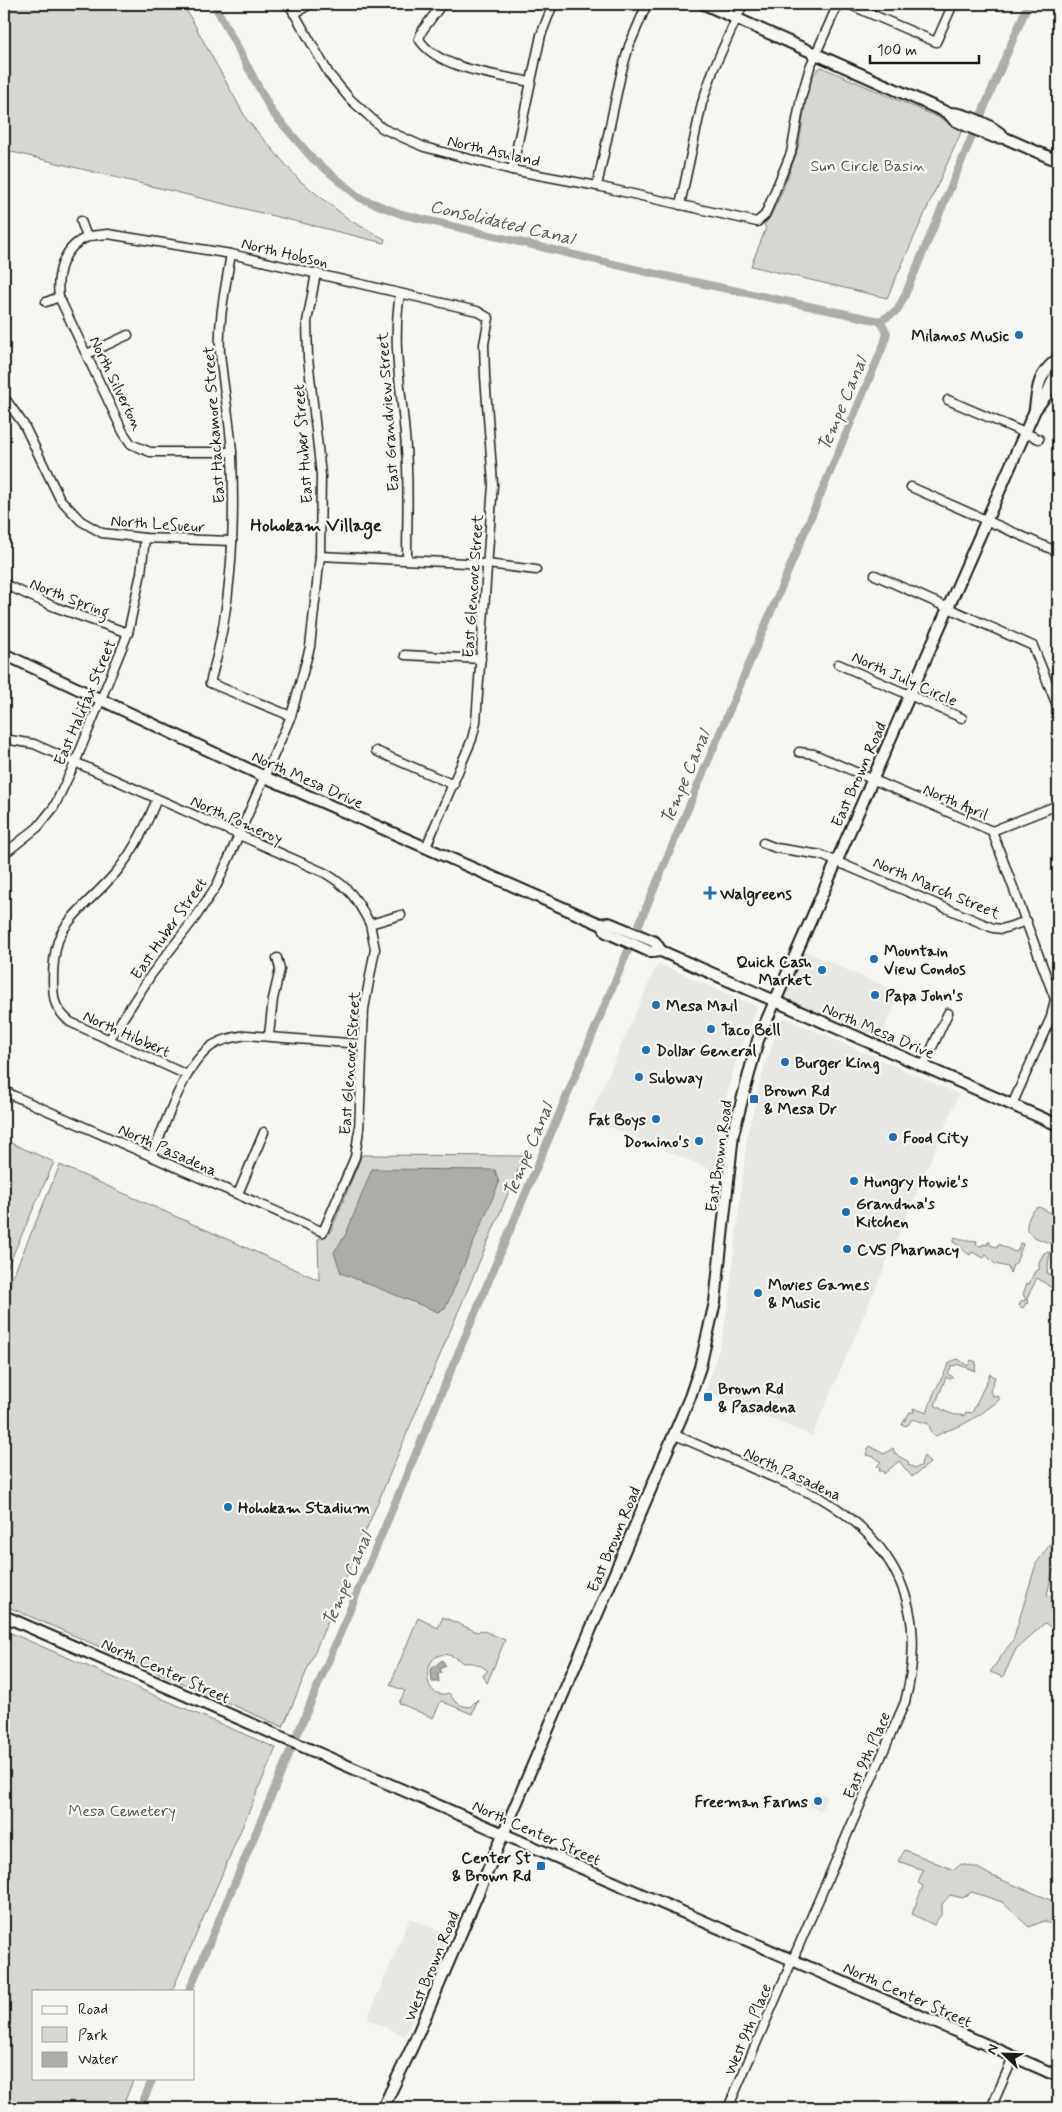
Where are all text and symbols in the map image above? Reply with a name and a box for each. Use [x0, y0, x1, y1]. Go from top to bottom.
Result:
scale bar [870, 32, 978, 64]
text: 100 m [877, 41, 917, 61]
street label: North Ashland [445, 131, 542, 172]
park label: Sun Circle Basin [810, 156, 926, 177]
water label: Consolidated Canal [427, 195, 579, 252]
street label: North Hobson [239, 233, 330, 274]
place label: Milanos Music [911, 326, 1009, 347]
marker: Milanos Music [1013, 329, 1025, 341]
street label: East Grandview Street [372, 331, 405, 492]
street label: North Silverton [84, 333, 148, 435]
street label: East Hackamore Street [198, 345, 230, 504]
water label: Tempe Canal [812, 352, 874, 455]
street label: East Huber Street [289, 383, 318, 504]
street label: North LeSueur [110, 511, 206, 538]
street label: East Glencove Street [458, 513, 489, 659]
district label: Hohokam Village [250, 514, 382, 540]
street label: North Spring [26, 574, 112, 624]
street label: East Halifax Street [49, 636, 122, 769]
street label: North July Circle [848, 647, 960, 712]
street label: East Brown Road [827, 719, 892, 830]
water label: Tempe Canal [655, 725, 717, 828]
street label: North Mesa Drive [248, 746, 367, 814]
street label: North April [919, 779, 991, 826]
street label: North Pomeroy [187, 791, 286, 850]
street label: North March Street [870, 852, 1004, 925]
street label: East Huber Street [126, 874, 212, 984]
place label: Walgreens [719, 884, 792, 907]
marker: Walgreens [704, 887, 716, 899]
place label: Mountain View Condos [884, 941, 966, 980]
place label: Quick Cash Market [736, 952, 813, 991]
marker: Mountain View Condos [868, 953, 880, 965]
marker: Quick Cash Market [816, 964, 828, 976]
place label: Papa John's [885, 986, 964, 1007]
marker: Papa John's [869, 989, 881, 1001]
street label: East Glencove Street [335, 990, 366, 1136]
place label: Mesa Mail [666, 996, 738, 1017]
street label: North Mesa Drive [819, 998, 938, 1065]
marker: Mesa Mail [650, 999, 662, 1011]
street label: North Hibbert [80, 1006, 173, 1063]
place label: Taco Bell [721, 1020, 780, 1041]
marker: Taco Bell [705, 1023, 717, 1035]
place label: Dollar General [656, 1041, 756, 1062]
marker: Dollar General [640, 1044, 652, 1056]
place label: Burger King [795, 1053, 880, 1076]
marker: Burger King [779, 1056, 791, 1068]
place label: Subway [649, 1068, 703, 1089]
marker: Subway [633, 1071, 645, 1083]
place label: Brown Rd & Mesa Dr [764, 1081, 837, 1120]
marker: Brown Rd & Mesa Dr [748, 1093, 760, 1105]
water label: Tempe Canal [498, 1098, 560, 1201]
street label: East Brown Road [701, 1099, 738, 1214]
place label: Fat Boys [588, 1110, 646, 1131]
marker: Fat Boys [650, 1113, 662, 1125]
street label: North Pasadena [115, 1119, 220, 1181]
place label: Food City [903, 1128, 968, 1149]
marker: Food City [887, 1131, 899, 1143]
place label: Domino's [623, 1132, 690, 1153]
marker: Domino's [693, 1135, 705, 1147]
place label: Hungry Howie's [864, 1172, 969, 1195]
marker: Hungry Howie's [848, 1175, 860, 1187]
place label: Grandma's Kitchen [856, 1194, 936, 1233]
marker: Grandma's Kitchen [840, 1206, 852, 1218]
place label: CVS Pharmacy [857, 1240, 959, 1261]
marker: CVS Pharmacy [841, 1243, 853, 1255]
place label: Movies Games & Music [768, 1275, 870, 1314]
marker: Movies Games & Music [752, 1287, 764, 1299]
place label: Brown Rd & Pasadena [718, 1379, 796, 1418]
marker: Brown Rd & Pasadena [702, 1391, 714, 1403]
street label: North Pasadena [740, 1442, 845, 1506]
street label: East Brown Road [583, 1484, 646, 1596]
place label: Hohokam Stadium [238, 1498, 370, 1519]
marker: Hohokam Stadium [222, 1501, 234, 1513]
water label: Tempe Canal [317, 1527, 379, 1630]
street label: North Center Street [98, 1634, 233, 1709]
street label: East 9th Place [839, 1709, 896, 1803]
place label: Freeman Farms [695, 1792, 808, 1813]
marker: Freeman Farms [812, 1795, 824, 1807]
street label: North Center Street [469, 1796, 604, 1871]
park label: Mesa Cemetery [68, 1801, 176, 1822]
place label: Center St & Brown Rd [452, 1848, 531, 1887]
marker: Center St & Brown Rd [535, 1860, 547, 1872]
street label: West Brown Road [400, 1908, 465, 2025]
street label: North Center Street [840, 1958, 975, 2033]
street label: West 9th Place [720, 1980, 777, 2079]
legend [32, 1990, 195, 2080]
text: Road [78, 2000, 108, 2020]
text: Park [78, 2026, 108, 2046]
north arrow [980, 2030, 1030, 2080]
text: N [983, 2042, 1003, 2057]
text: Water [78, 2050, 118, 2070]

